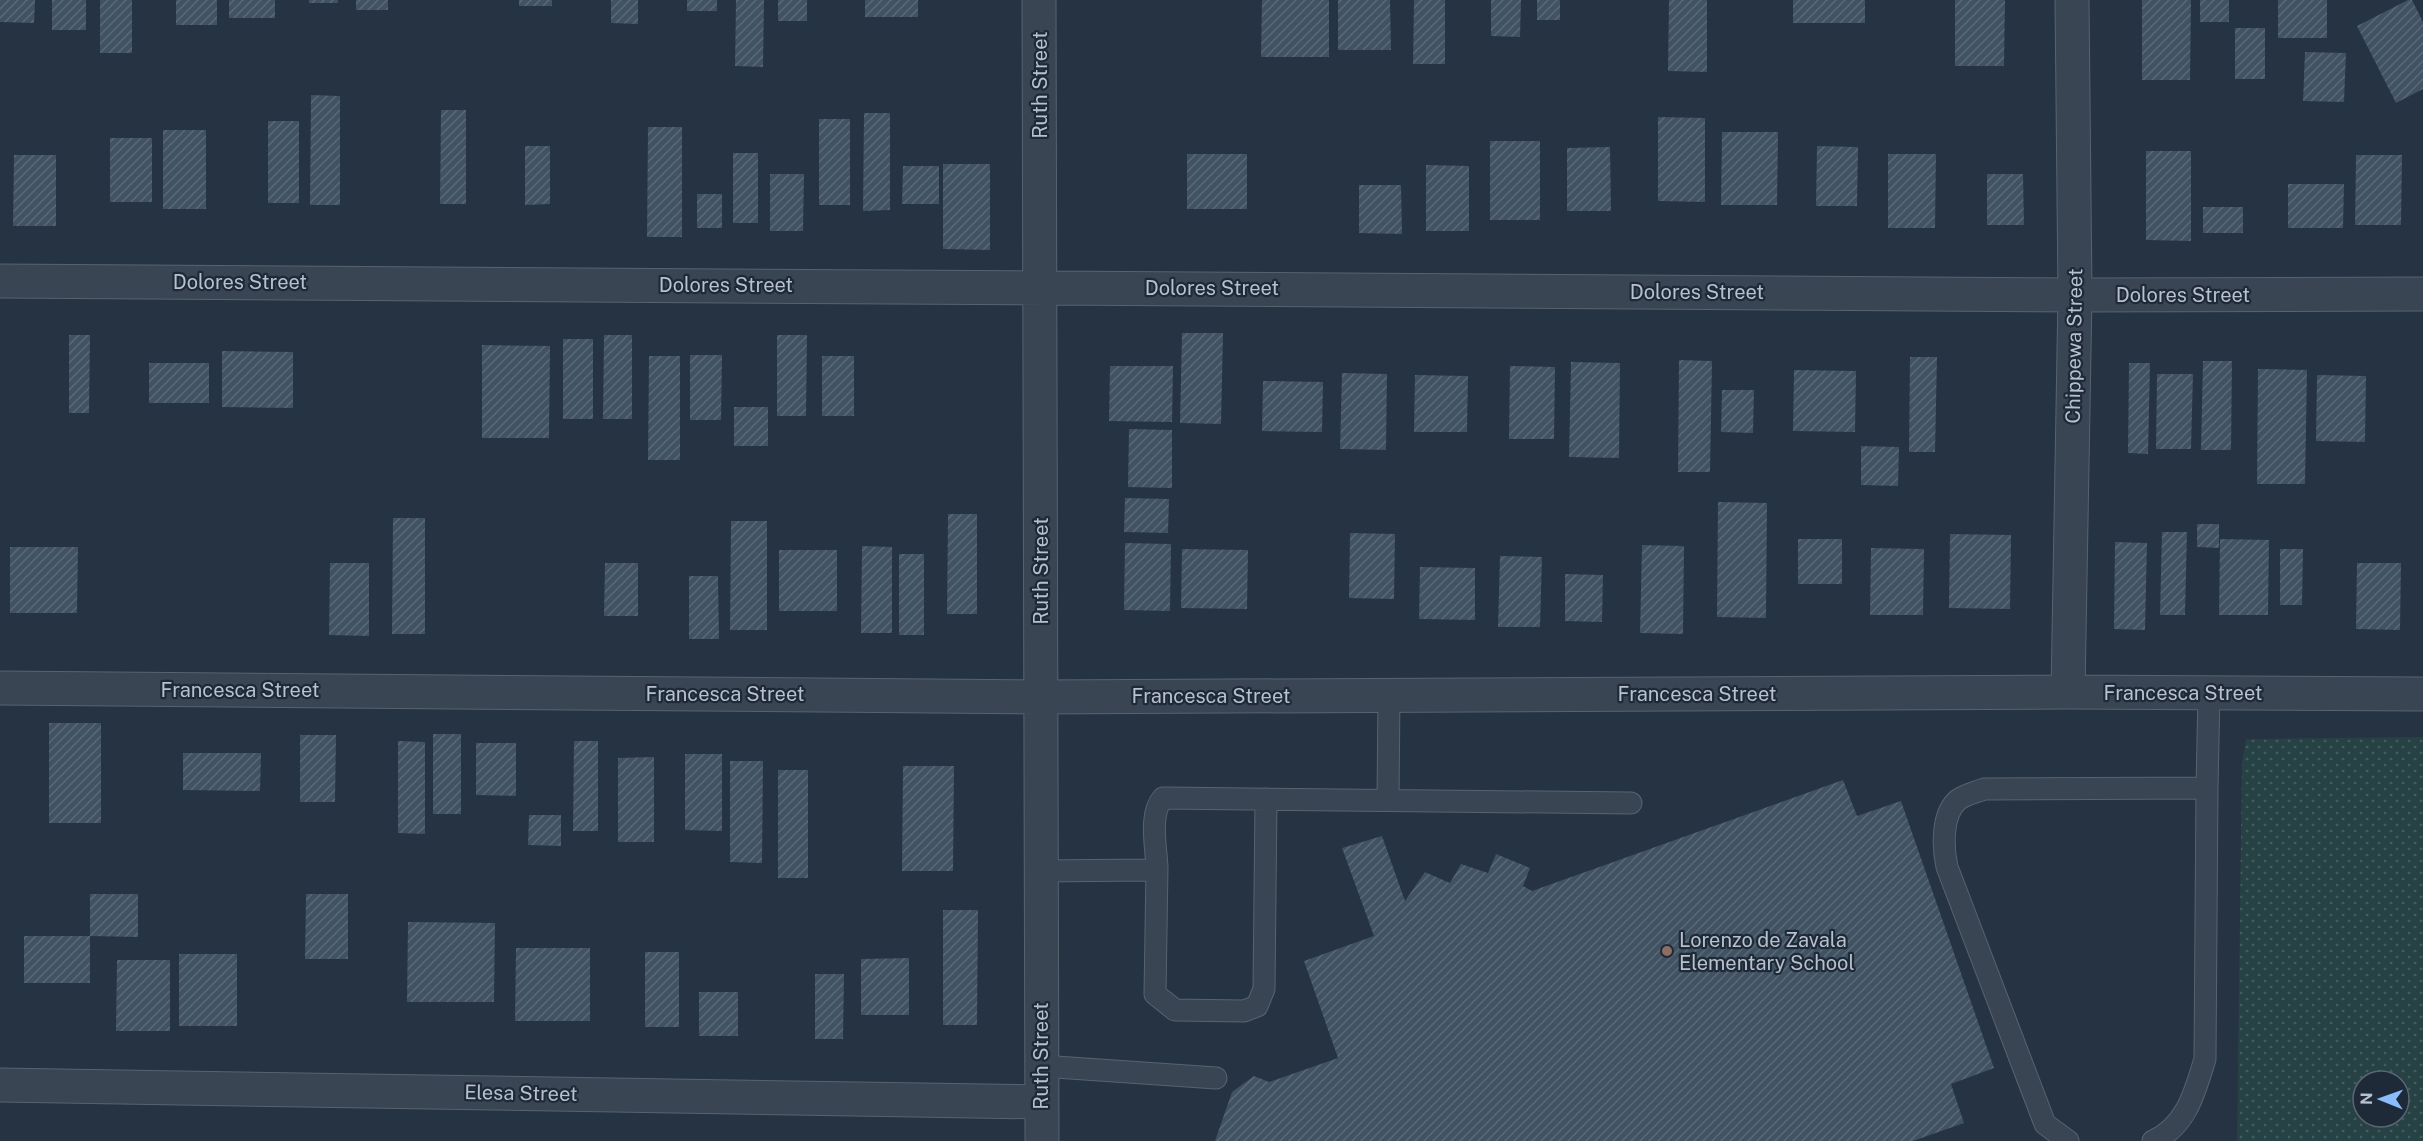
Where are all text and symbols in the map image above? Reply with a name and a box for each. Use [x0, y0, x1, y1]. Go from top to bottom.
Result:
street label: Ruth Street [1028, 31, 1052, 139]
street label: Chippewa Street [2061, 268, 2087, 424]
street label: Dolores Street [173, 270, 307, 294]
street label: Dolores Street [659, 273, 793, 297]
street label: Dolores Street [1145, 276, 1279, 300]
street label: Dolores Street [1630, 280, 1764, 304]
street label: Dolores Street [2116, 283, 2250, 307]
street label: Ruth Street [1029, 517, 1053, 625]
street label: Francesca Street [160, 678, 320, 702]
street label: Francesca Street [2103, 681, 2263, 705]
street label: Francesca Street [645, 682, 805, 706]
street label: Francesca Street [1617, 682, 1777, 706]
street label: Francesca Street [1131, 684, 1291, 708]
place label: Lorenzo de Zavala Elementary School [1679, 928, 1854, 975]
marker: Lorenzo de Zavala Elementary School [1660, 944, 1674, 958]
street label: Ruth Street [1029, 1002, 1053, 1110]
north arrow [2351, 1069, 2411, 1129]
street label: Elesa Street [464, 1080, 578, 1106]
text: N [2357, 1092, 2376, 1105]

